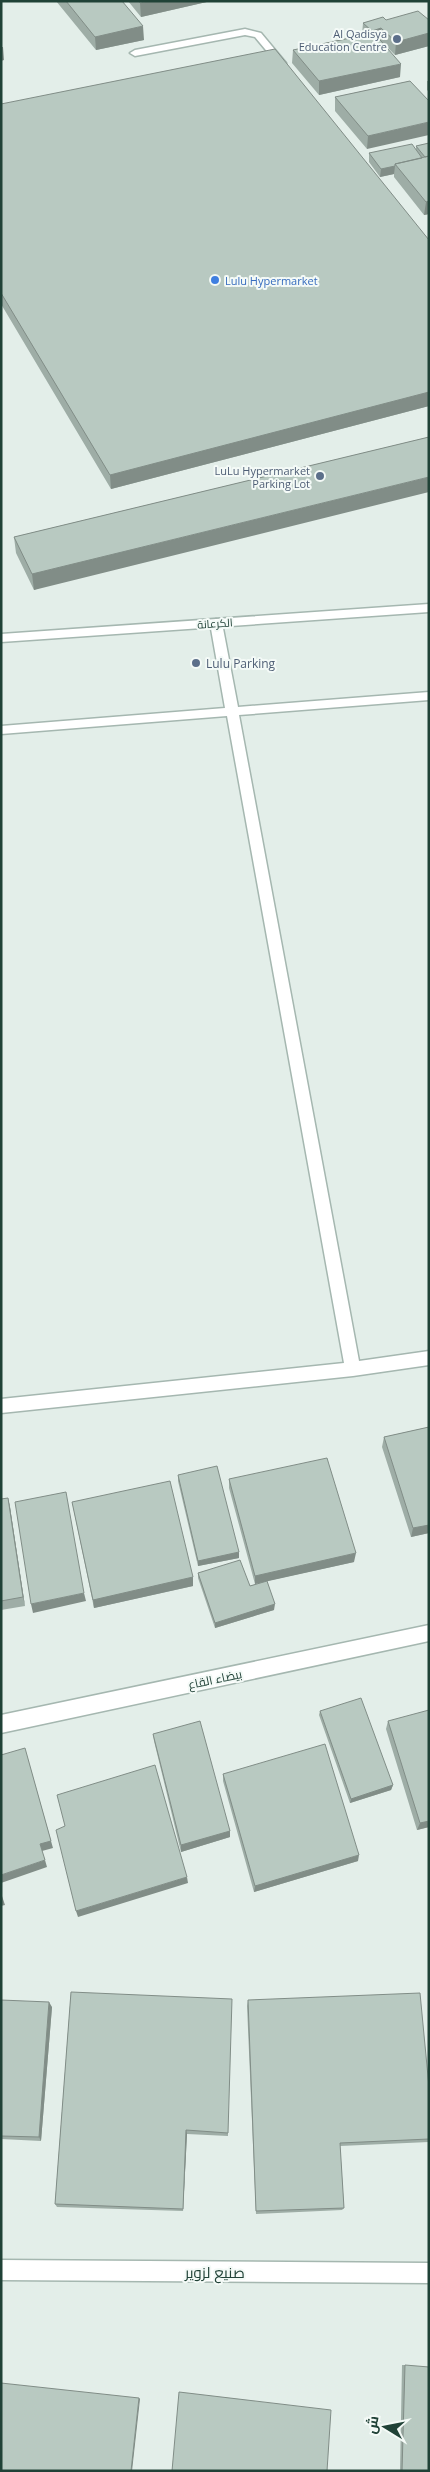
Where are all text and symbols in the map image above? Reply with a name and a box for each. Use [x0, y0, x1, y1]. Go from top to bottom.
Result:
place label: Al Qadisya Education Centre [299, 26, 387, 54]
marker: Al Qadisya Education Centre [391, 33, 403, 45]
place label: Lulu Hypermarket [225, 273, 318, 288]
marker: Lulu Hypermarket [209, 274, 221, 286]
place label: LuLu Hypermarket Parking Lot [214, 463, 310, 491]
marker: LuLu Hypermarket Parking Lot [314, 470, 326, 482]
street label: الكرعانة [197, 614, 233, 632]
place label: Lulu Parking [206, 655, 276, 672]
marker: Lulu Parking [190, 657, 202, 669]
street label: بيضاء القاع [187, 1665, 243, 1693]
street label: صنيع لزوير [184, 2262, 245, 2284]
north arrow [360, 2402, 410, 2452]
text: ش [361, 2414, 383, 2435]

